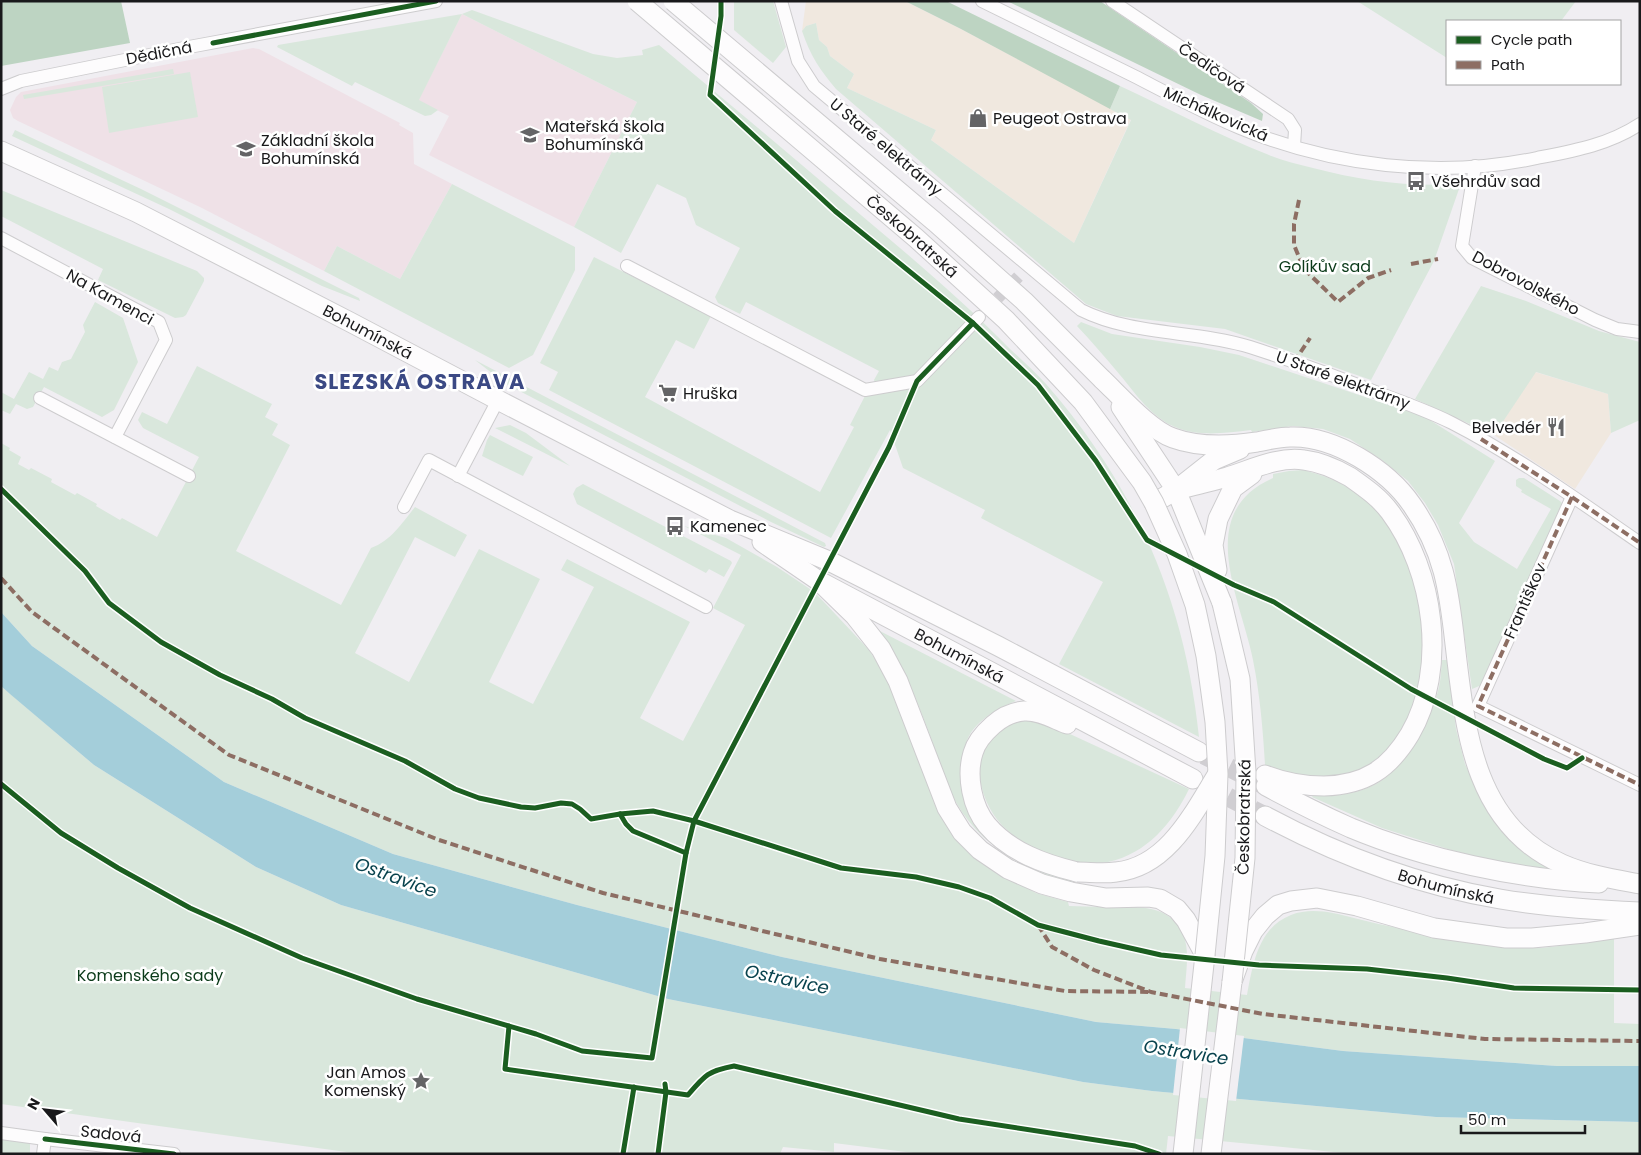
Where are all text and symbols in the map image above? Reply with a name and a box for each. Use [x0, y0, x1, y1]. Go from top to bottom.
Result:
legend [1446, 20, 1621, 85]
text: Cycle path [1491, 29, 1572, 50]
street label: Dědičná [124, 35, 194, 71]
street label: Čedičová [1174, 37, 1250, 99]
text: Path [1491, 54, 1525, 75]
street label: Michálkovická [1160, 81, 1272, 147]
street label: U Staré elektrárny [825, 93, 947, 201]
shop icon: Peugeot Ostrava [967, 107, 989, 129]
place label: Peugeot Ostrava [993, 107, 1127, 130]
place label: Mateřská škola Bohumínská [545, 115, 665, 156]
school or university icon: Mateřská škola Bohumínská [519, 124, 541, 146]
place label: Základní škola Bohumínská [261, 129, 374, 170]
school or university icon: Základní škola Bohumínská [235, 138, 257, 160]
bus stop icon: Všehrdův sad [1405, 170, 1427, 192]
place label: Všehrdův sad [1431, 170, 1541, 193]
street label: Českobratrská [861, 189, 964, 283]
street label: Dobrovolského [1468, 245, 1584, 321]
park label: Golíkův sad [1279, 255, 1371, 278]
street label: Na Kamenci [62, 263, 158, 331]
street label: Bohumínská [319, 298, 417, 365]
street label: U Staré elektrárny [1273, 345, 1413, 415]
district label: SLEZSKÁ OSTRAVA [314, 367, 526, 396]
supermarket icon: Hruška [657, 382, 679, 404]
place label: Hruška [683, 382, 738, 405]
place label: Belvedér [1472, 416, 1541, 439]
restaurant icon: Belvedér [1545, 416, 1567, 438]
bus stop icon: Kamenec [664, 515, 686, 537]
place label: Kamenec [690, 515, 767, 538]
street label: Františkov [1498, 559, 1552, 643]
street label: Bohumínská [910, 622, 1008, 689]
street label: Českobratrská [1231, 759, 1257, 875]
water label: Ostravice [352, 851, 440, 903]
street label: Bohumínská [1395, 863, 1496, 909]
water label: Ostravice [743, 958, 831, 1000]
park label: Komenského sady [77, 964, 223, 987]
water label: Ostravice [1142, 1033, 1230, 1071]
place label: Jan Amos Komenský [324, 1061, 406, 1102]
place icon: Jan Amos Komenský [410, 1070, 432, 1092]
north arrow [20, 1085, 70, 1135]
text: N [22, 1095, 45, 1113]
scale bar [1461, 1102, 1585, 1134]
text: 50 m [1468, 1109, 1506, 1130]
street label: Sadová [79, 1119, 143, 1149]

